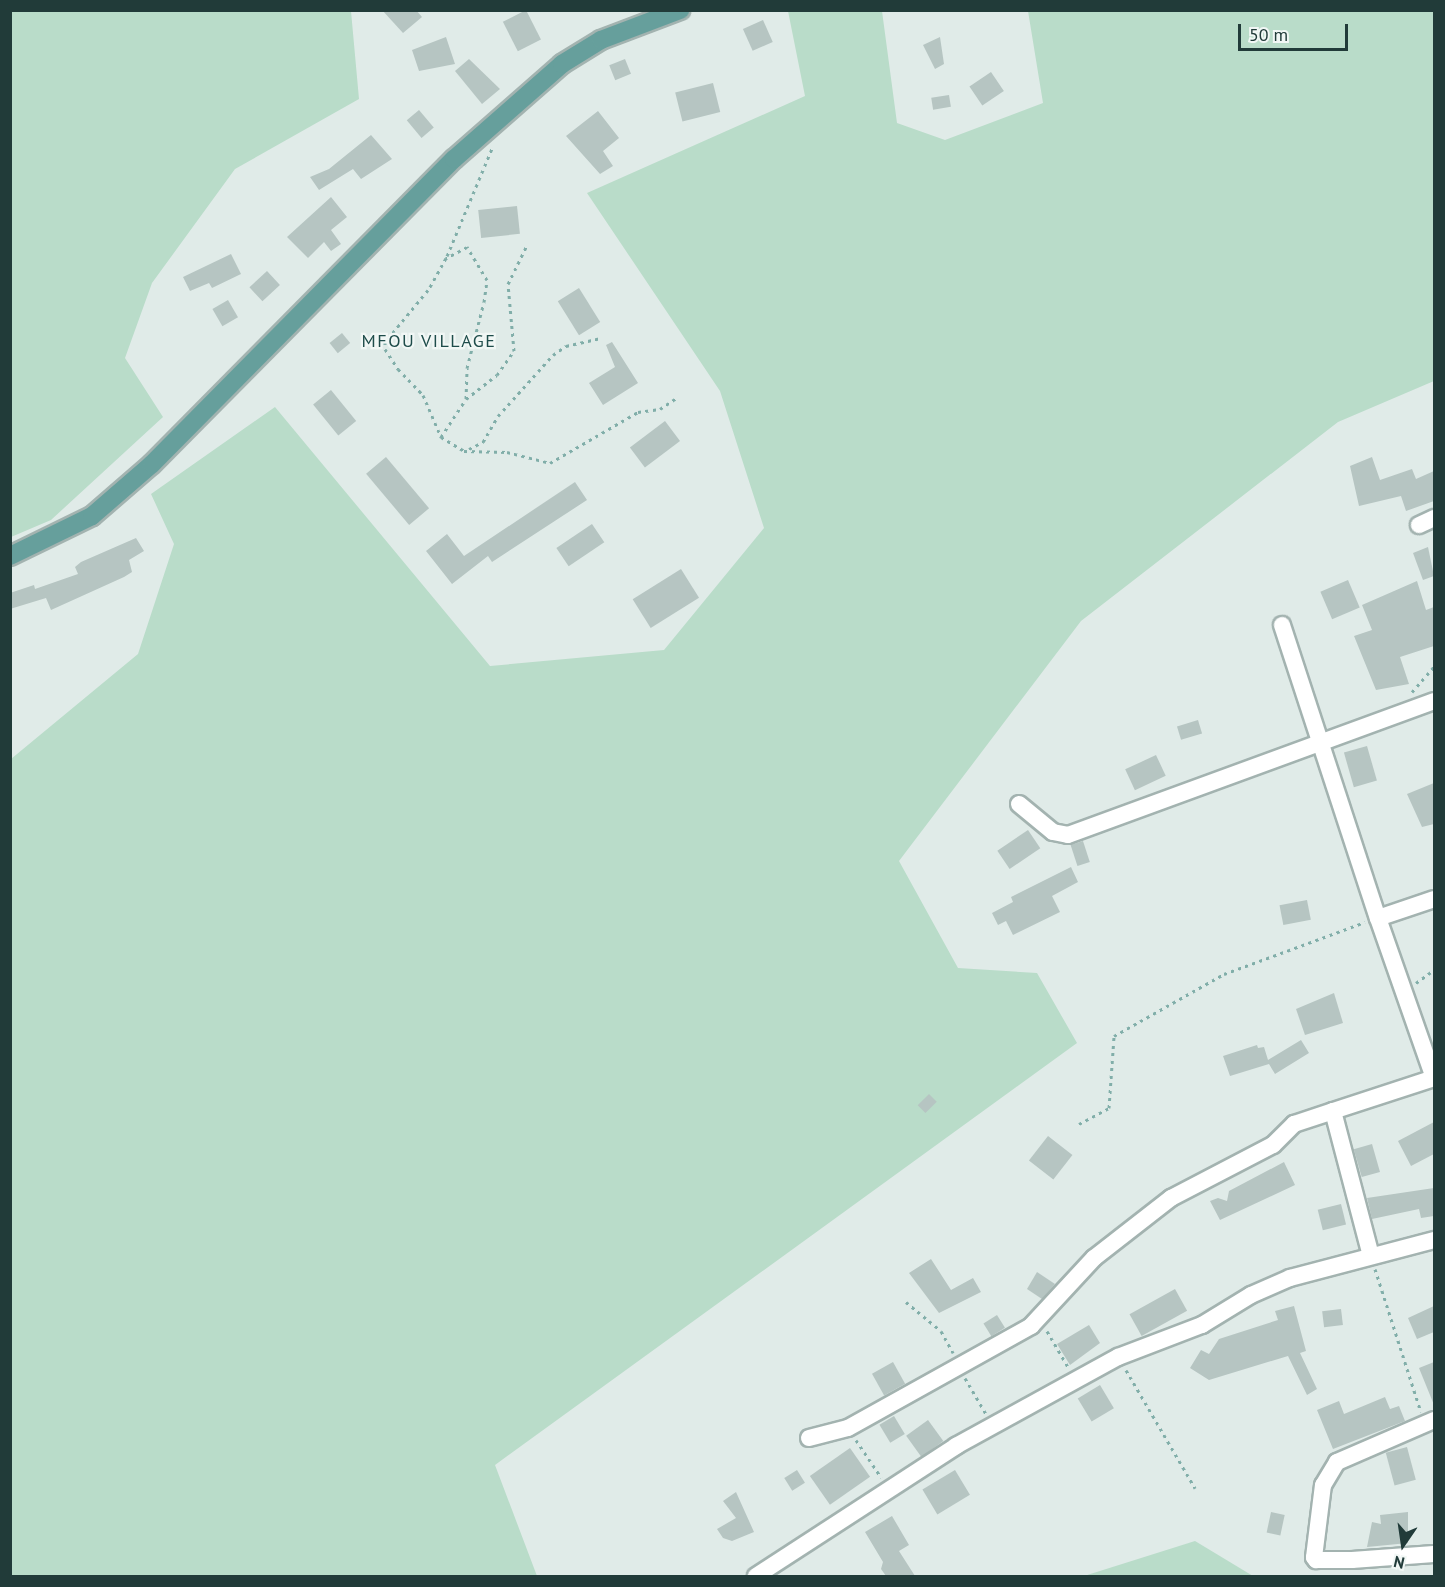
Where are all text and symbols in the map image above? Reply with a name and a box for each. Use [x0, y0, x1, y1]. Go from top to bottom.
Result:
scale bar [1241, 12, 1350, 50]
text: 50 m [1249, 23, 1288, 46]
district label: MFOU VILLAGE [361, 330, 497, 352]
north arrow [1373, 1515, 1433, 1575]
text: N [1392, 1552, 1406, 1573]

